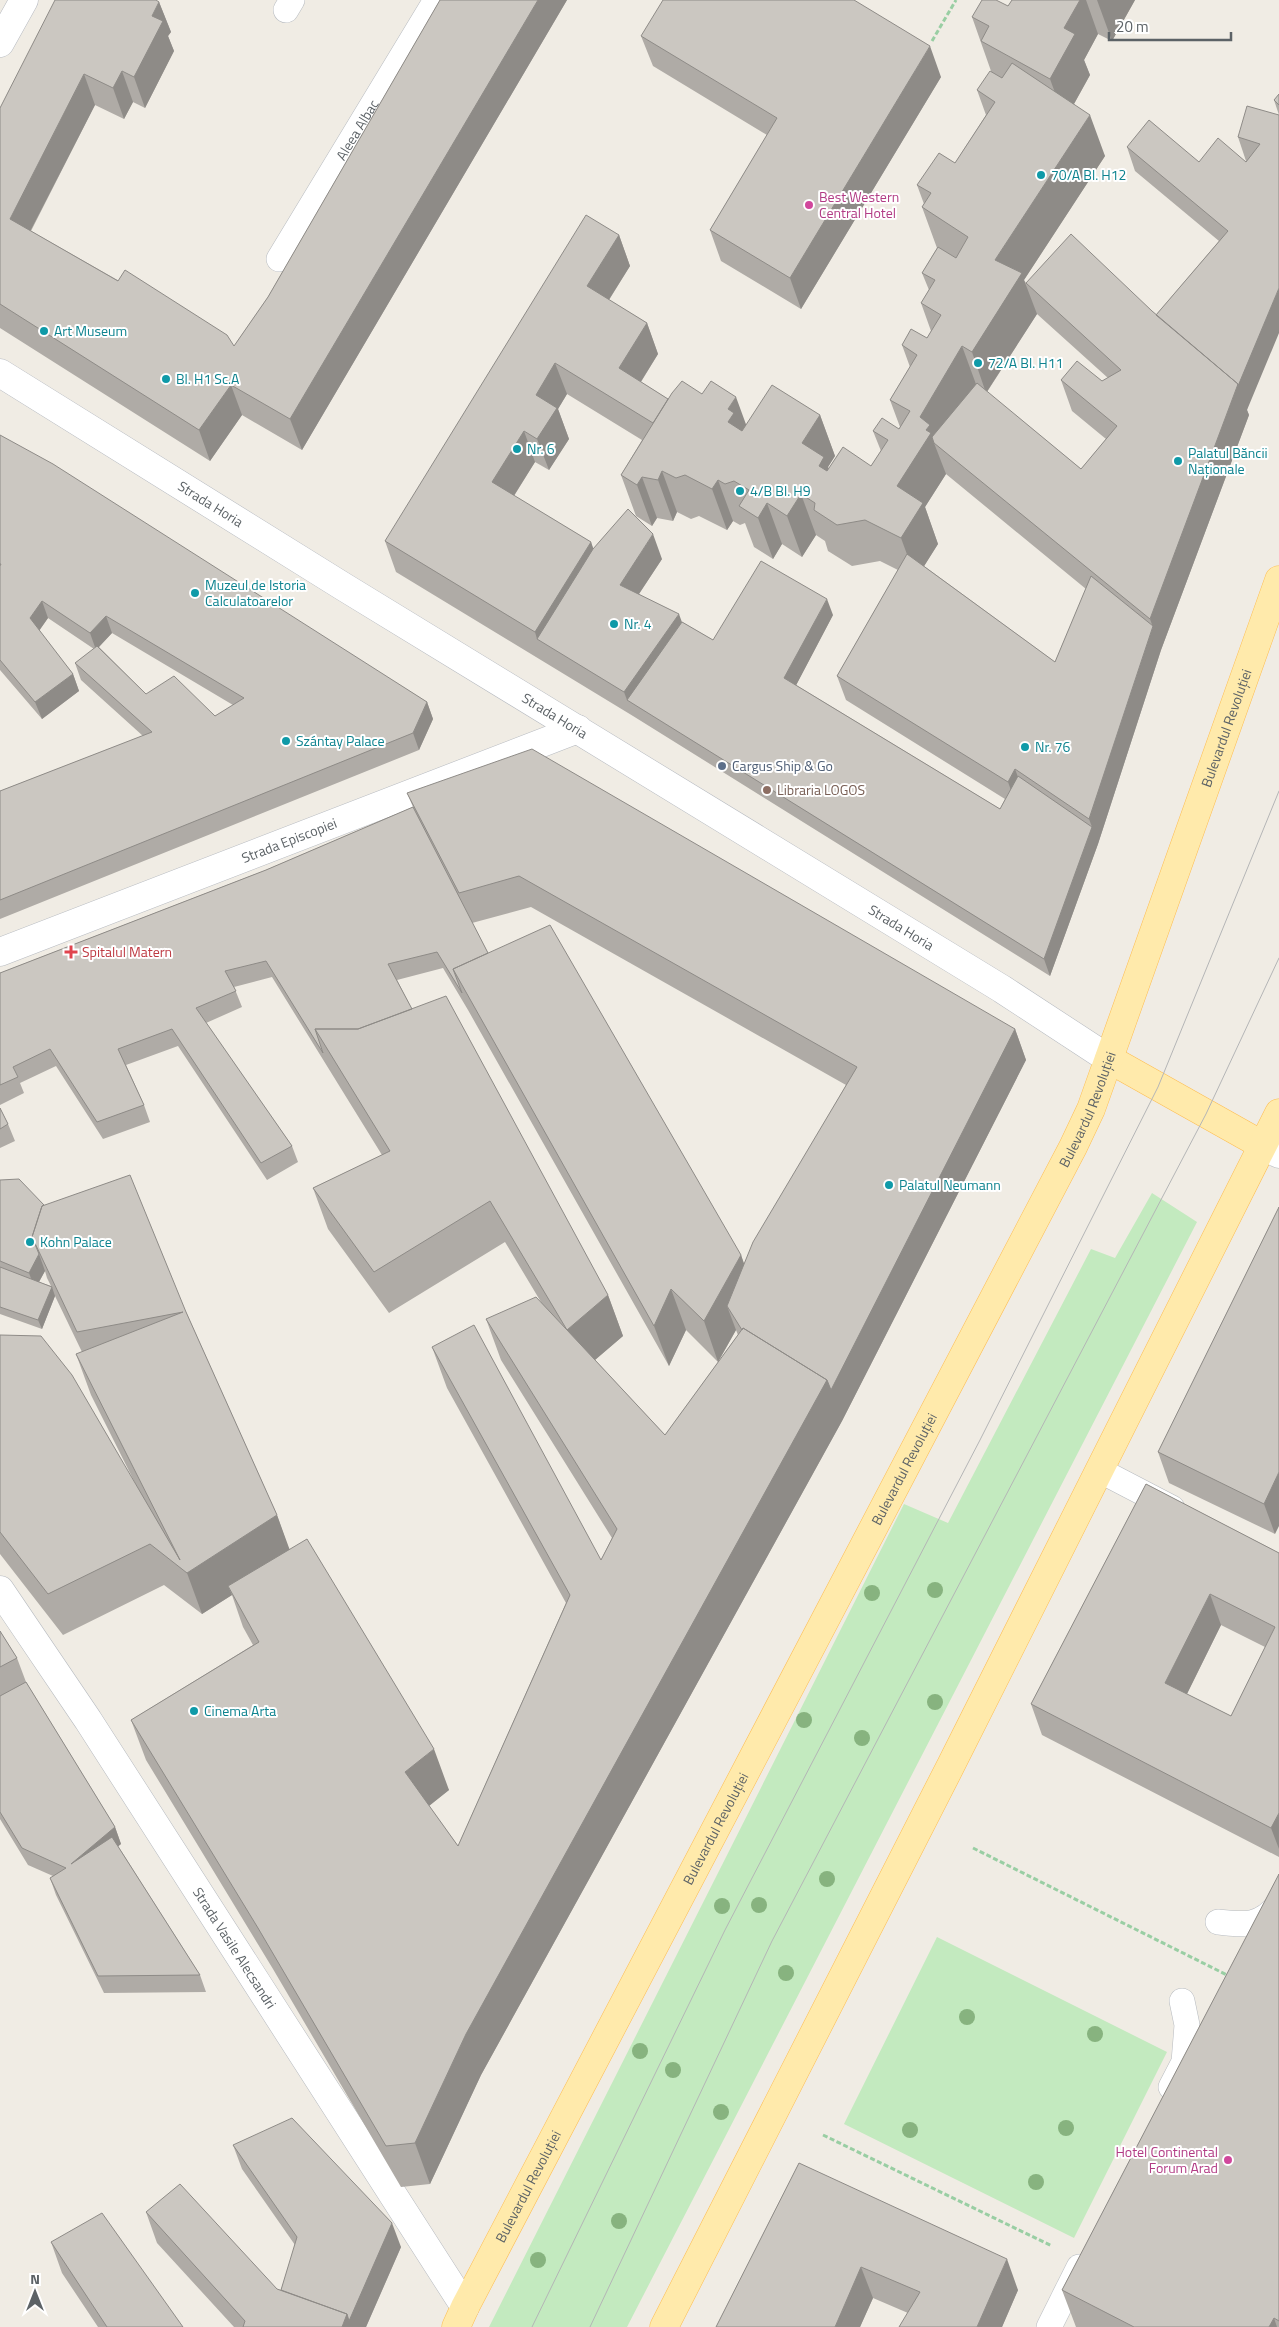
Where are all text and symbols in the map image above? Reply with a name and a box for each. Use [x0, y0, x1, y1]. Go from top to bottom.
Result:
scale bar [1109, 10, 1232, 42]
text: 20 m [1116, 15, 1149, 38]
street label: Aleea Albac [330, 95, 383, 164]
place label: 70/A Bl. H12 [1051, 164, 1126, 185]
marker: 70/A Bl. H12 [1035, 169, 1047, 181]
place label: Best Western Central Hotel [819, 186, 899, 223]
marker: Best Western Central Hotel [803, 199, 815, 211]
place label: Art Museum [54, 320, 127, 341]
marker: Art Museum [38, 325, 50, 337]
place label: 72/A Bl. H11 [988, 352, 1063, 373]
marker: 72/A Bl. H11 [972, 357, 984, 369]
place label: Bl. H1 Sc.A [176, 368, 240, 389]
marker: Bl. H1 Sc.A [160, 373, 172, 385]
place label: Nr. 6 [527, 438, 555, 459]
place label: Palatul Băncii Naționale [1188, 442, 1268, 479]
marker: Nr. 6 [511, 443, 523, 455]
marker: Palatul Băncii Naționale [1172, 455, 1184, 467]
street label: Strada Horia [174, 475, 248, 532]
place label: 4/B Bl. H9 [750, 480, 811, 501]
marker: 4/B Bl. H9 [734, 485, 746, 497]
place label: Muzeul de Istoria Calculatoarelor [205, 574, 306, 611]
marker: Muzeul de Istoria Calculatoarelor [189, 587, 201, 599]
place label: Nr. 4 [624, 613, 652, 634]
marker: Nr. 4 [608, 618, 620, 630]
street label: Bulevardul Revoluției [1195, 666, 1257, 790]
street label: Strada Horia [518, 687, 592, 743]
place label: Szántay Palace [296, 730, 385, 751]
marker: Szántay Palace [280, 735, 292, 747]
place label: Nr. 76 [1035, 736, 1070, 757]
marker: Nr. 76 [1019, 741, 1031, 753]
place label: Cargus Ship & Go [732, 755, 833, 776]
marker: Cargus Ship & Go [716, 760, 728, 772]
place label: Libraria LOGOS [777, 779, 865, 800]
marker: Libraria LOGOS [761, 784, 773, 796]
street label: Strada Episcopiei [238, 812, 340, 868]
street label: Strada Horia [865, 899, 938, 955]
place label: Spitalul Matern [82, 941, 172, 962]
marker: Spitalul Matern [64, 945, 78, 959]
street label: Bulevardul Revoluției [1053, 1048, 1121, 1171]
place label: Palatul Neumann [899, 1174, 1001, 1195]
marker: Palatul Neumann [883, 1179, 895, 1191]
place label: Kohn Palace [40, 1231, 112, 1252]
marker: Kohn Palace [24, 1236, 36, 1248]
street label: Bulevardul Revoluției [866, 1409, 942, 1529]
place label: Cinema Arta [204, 1700, 276, 1721]
marker: Cinema Arta [188, 1705, 200, 1717]
street label: Bulevardul Revoluției [677, 1769, 753, 1888]
street label: Strada Vasile Alecsandri [188, 1883, 282, 2013]
street label: Bulevardul Revoluției [490, 2126, 566, 2246]
place label: Hotel Continental Forum Arad [1115, 2141, 1218, 2178]
marker: Hotel Continental Forum Arad [1222, 2154, 1234, 2166]
north arrow [10, 2267, 60, 2317]
text: N [30, 2268, 40, 2289]

